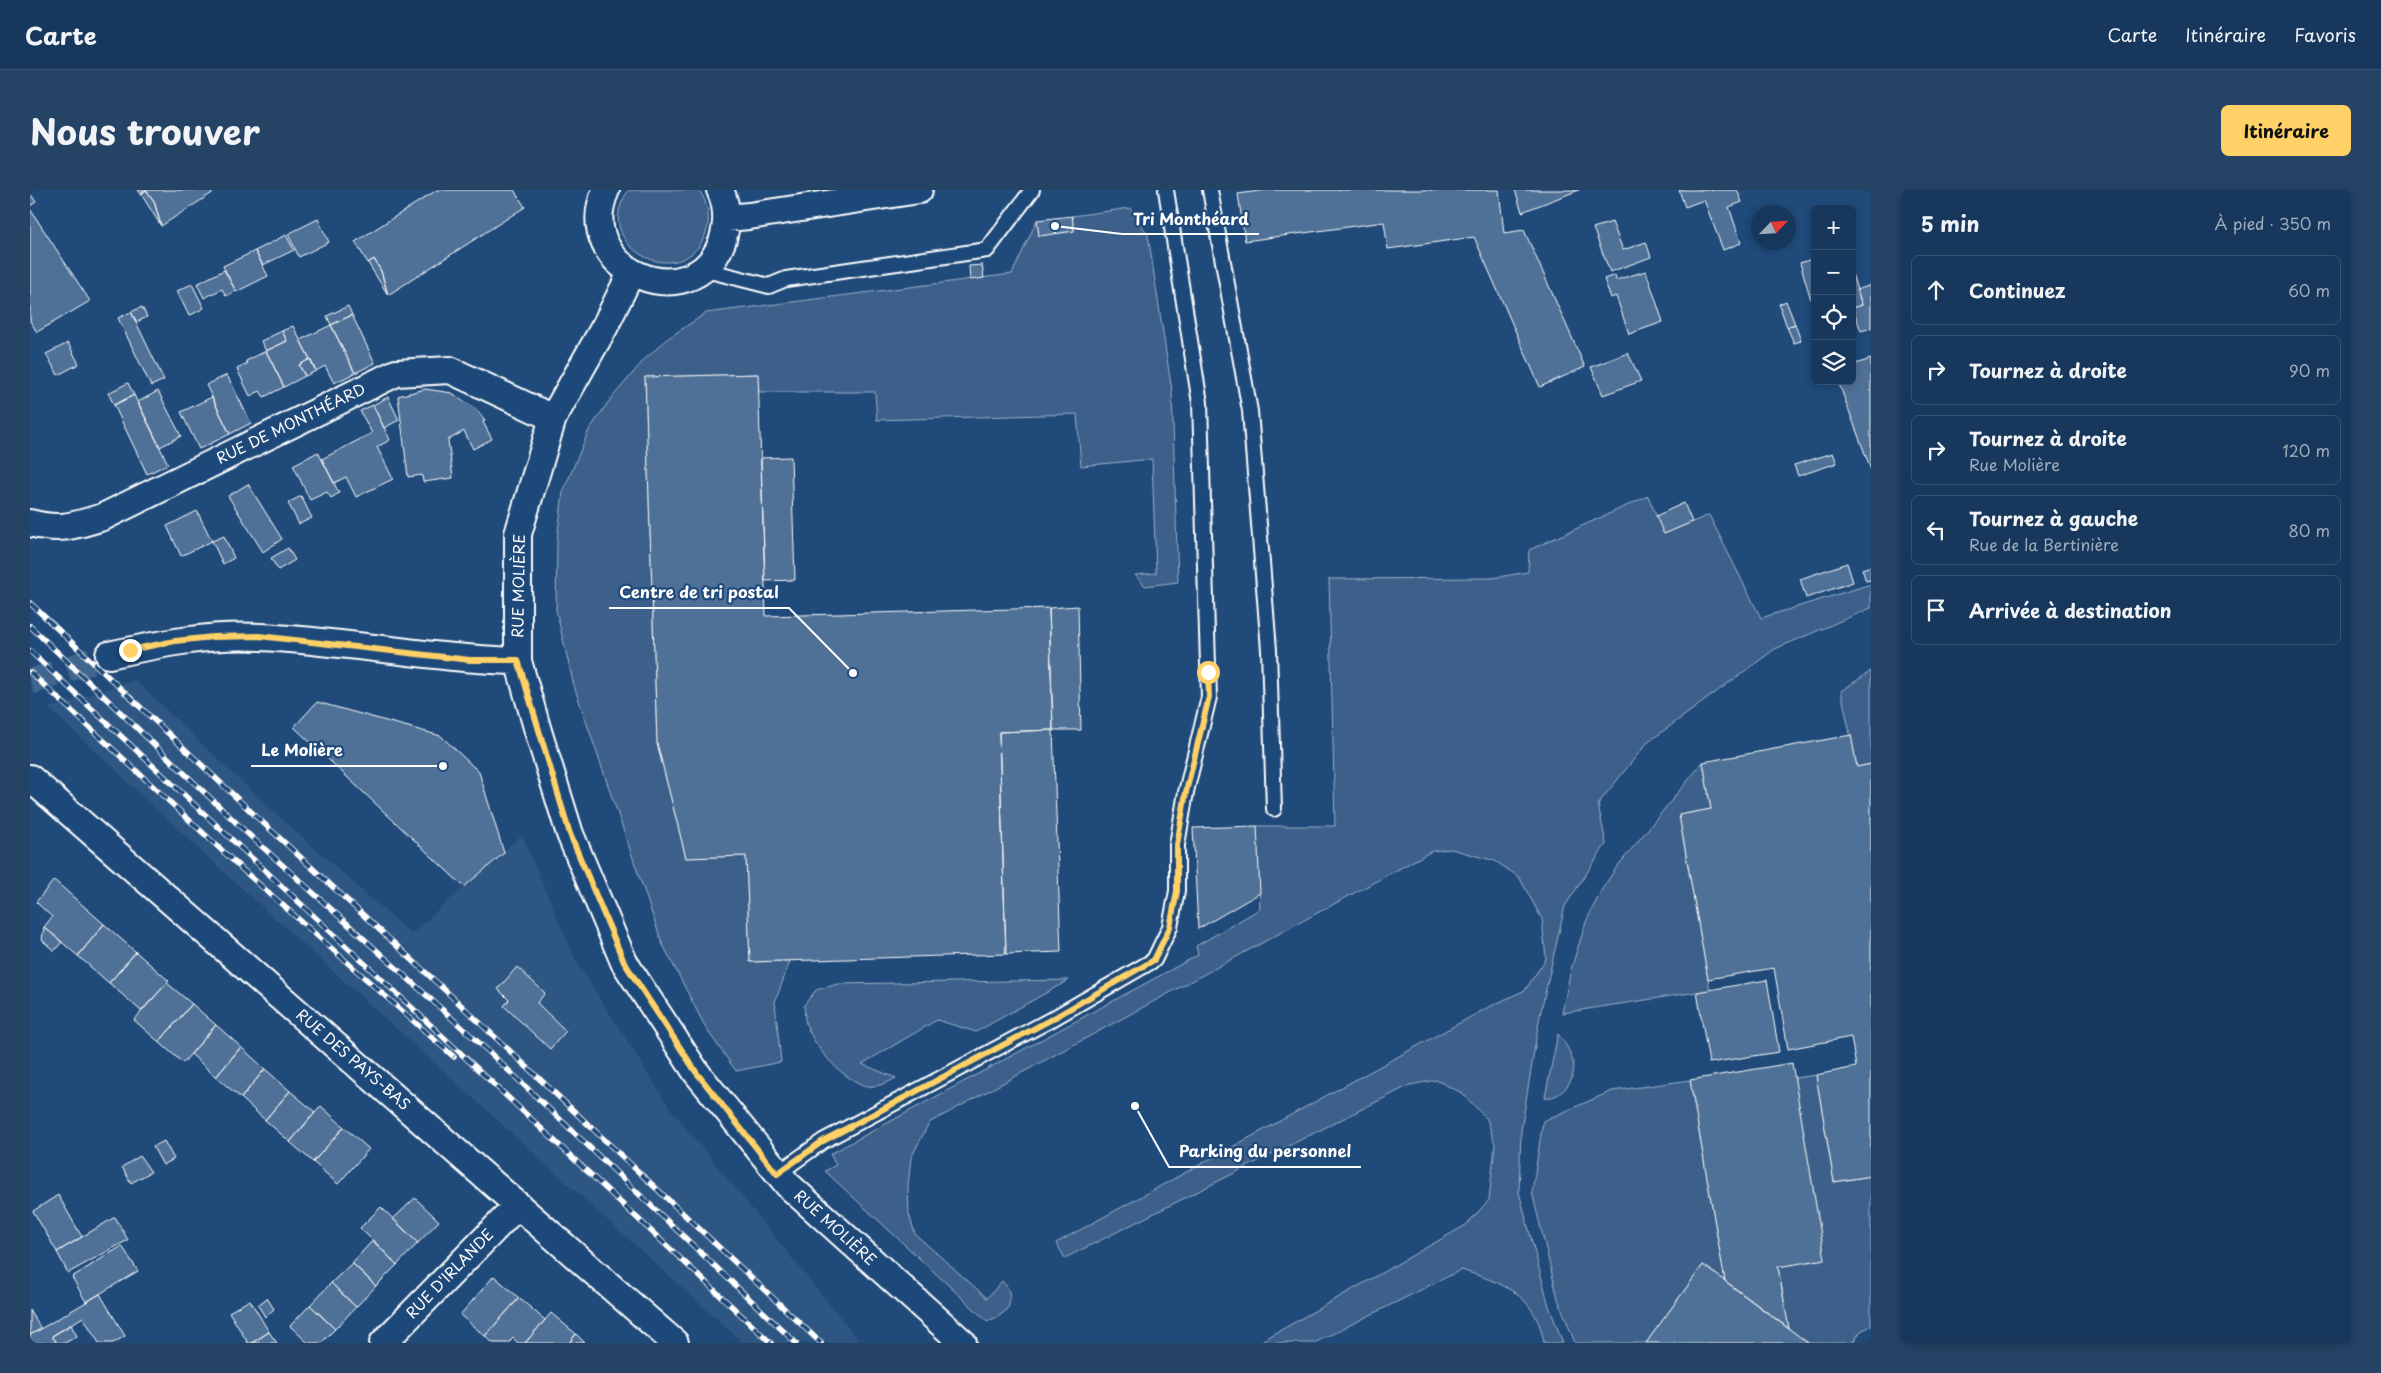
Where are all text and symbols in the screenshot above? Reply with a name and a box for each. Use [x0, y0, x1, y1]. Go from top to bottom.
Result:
text: Carte [25, 17, 97, 53]
text: Carte [2107, 21, 2157, 48]
text: Itinéraire [2185, 21, 2266, 48]
text: Favoris [2294, 21, 2356, 48]
text: Nous trouver [30, 104, 260, 157]
button: Itinéraire [2221, 105, 2351, 156]
callout: Tri Monthéard [1122, 203, 1259, 234]
north arrow [1751, 205, 1796, 250]
map controls [1811, 205, 1856, 385]
button: + [1811, 205, 1856, 250]
text: Tri Monthéard [1133, 206, 1249, 230]
text: 5 min [1921, 207, 1979, 239]
text: À pied · 350 m [2215, 211, 2331, 235]
button: − [1811, 250, 1856, 295]
icon: ahead [1922, 276, 1950, 304]
text: Continuez [1969, 276, 2066, 304]
text: 60 m [2288, 278, 2330, 302]
button: locate [1811, 295, 1856, 340]
button: layers [1811, 340, 1856, 385]
icon: right [1922, 356, 1950, 384]
text: Tournez à droite [1969, 356, 2127, 384]
text: 90 m [2289, 358, 2330, 382]
street label: RUE DE MONTHÉARD [212, 376, 369, 469]
text: Tournez à droite [1969, 424, 2127, 452]
icon: right [1922, 436, 1950, 464]
text: 120 m [2283, 438, 2330, 462]
text: Rue Molière [1969, 452, 2060, 476]
text: Tournez à gauche [1969, 504, 2138, 532]
icon: left [1922, 516, 1950, 544]
text: 80 m [2288, 518, 2330, 542]
text: Rue de la Bertinière [1969, 532, 2119, 556]
street label: RUE MOLIÈRE [505, 534, 530, 638]
callout: Centre de tri postal [609, 577, 789, 608]
text: Centre de tri postal [619, 579, 779, 603]
icon: arrive [1922, 596, 1950, 624]
text: Arrivée à destination [1969, 596, 2172, 624]
route end [119, 639, 142, 662]
route start [1197, 661, 1220, 684]
callout: Le Molière [251, 735, 353, 766]
text: Le Molière [261, 737, 343, 761]
street label: RUE DES PAYS-BAS [292, 1003, 416, 1115]
callout: Parking du personnel [1169, 1136, 1361, 1167]
text: Parking du personnel [1179, 1138, 1351, 1162]
street label: RUE MOLIÈRE [790, 1184, 882, 1270]
street label: RUE D'IRLANDE [400, 1223, 498, 1323]

